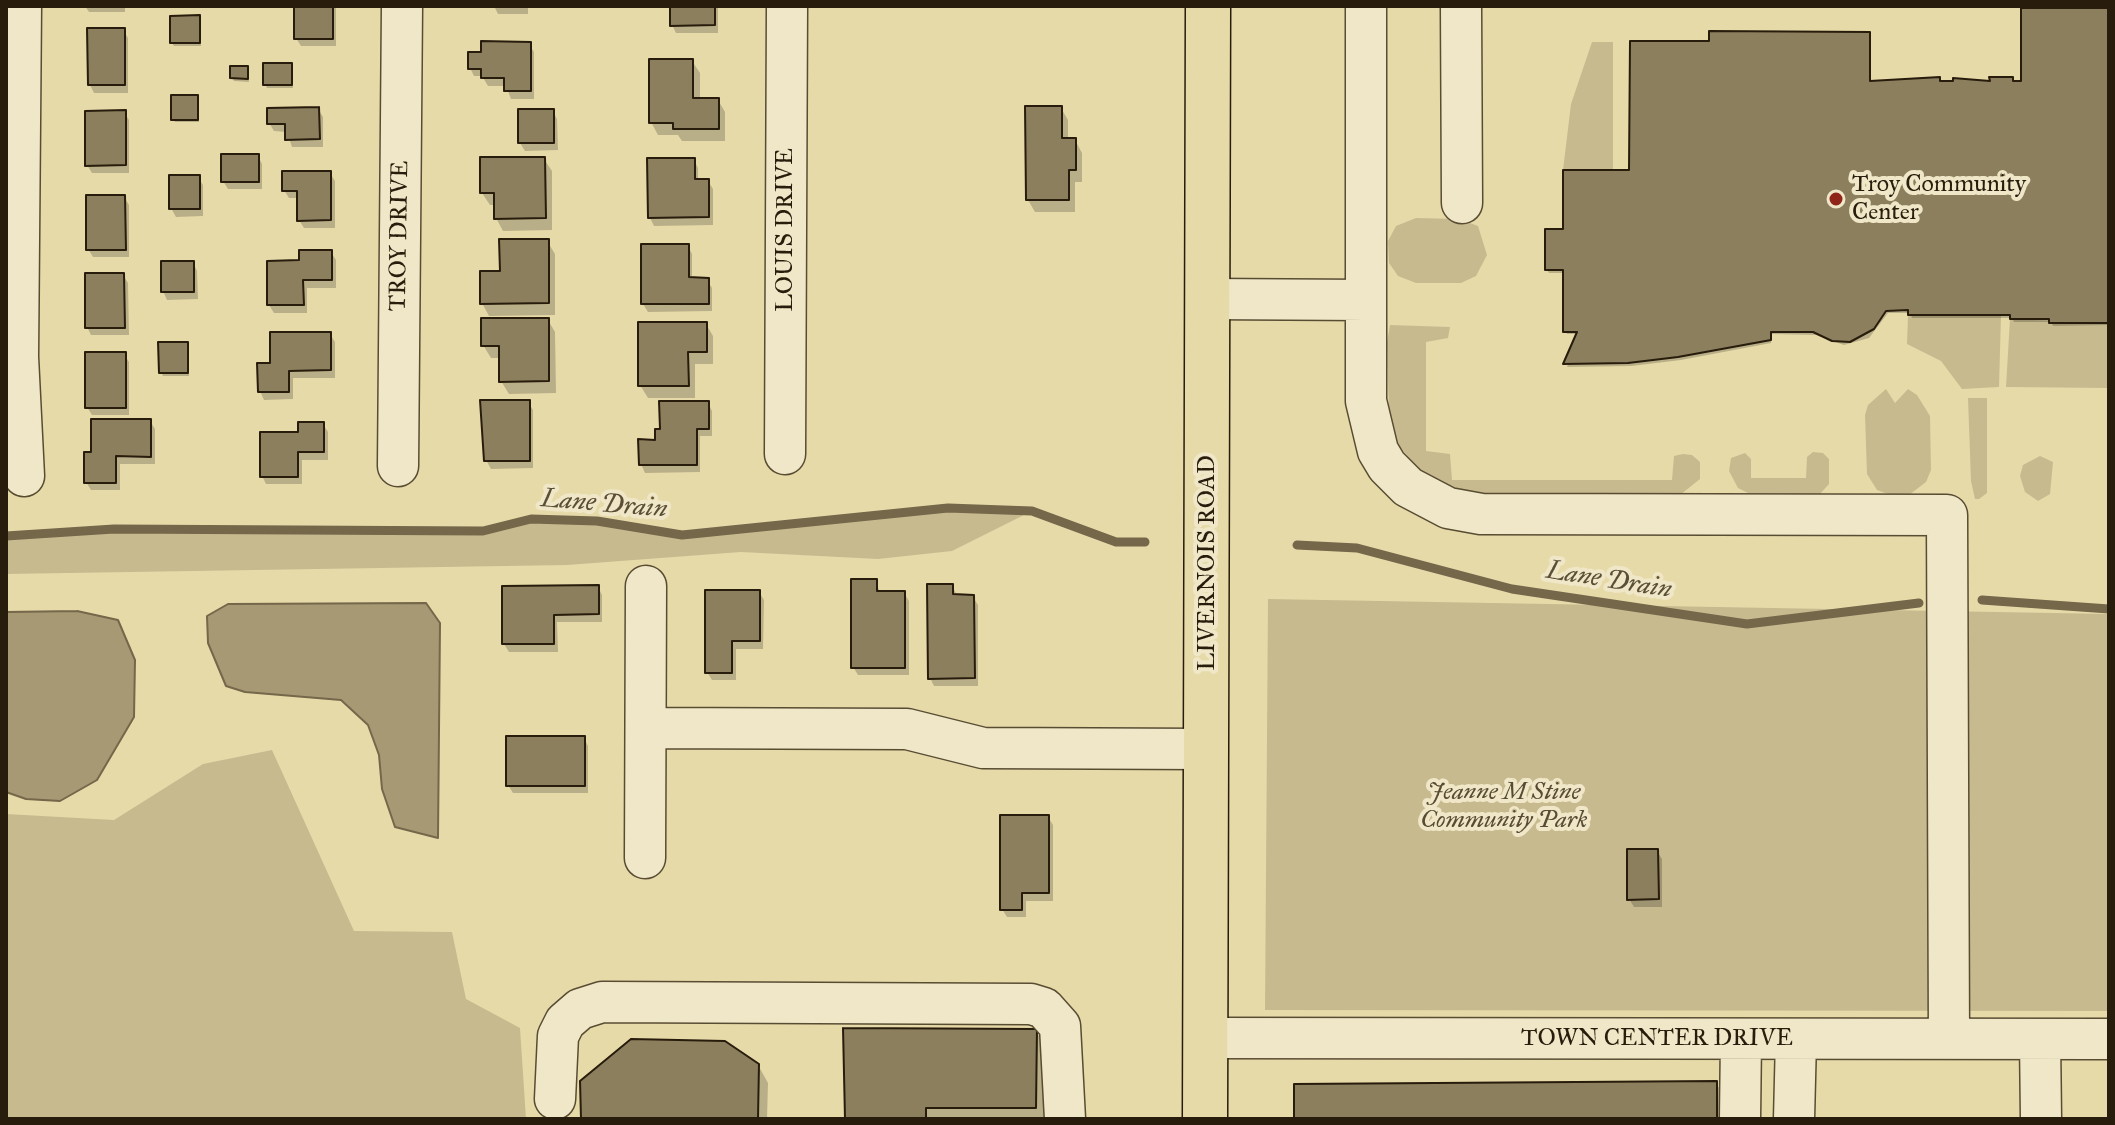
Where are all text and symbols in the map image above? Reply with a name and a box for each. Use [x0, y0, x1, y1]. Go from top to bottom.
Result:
street label: LOUIS DRIVE [772, 148, 800, 312]
street label: TROY DRIVE [384, 160, 416, 312]
place label: Troy Community Center [1852, 171, 2026, 227]
marker: Troy Community Center [1827, 190, 1845, 208]
street label: LIVERNOIS ROAD [1194, 455, 1222, 671]
water label: Lane Drain [540, 484, 668, 526]
water label: Lane Drain [1544, 556, 1674, 606]
park label: Jeanne M Stine Community Park [1420, 779, 1588, 835]
street label: TOWN CENTER DRIVE [1521, 1025, 1793, 1053]

